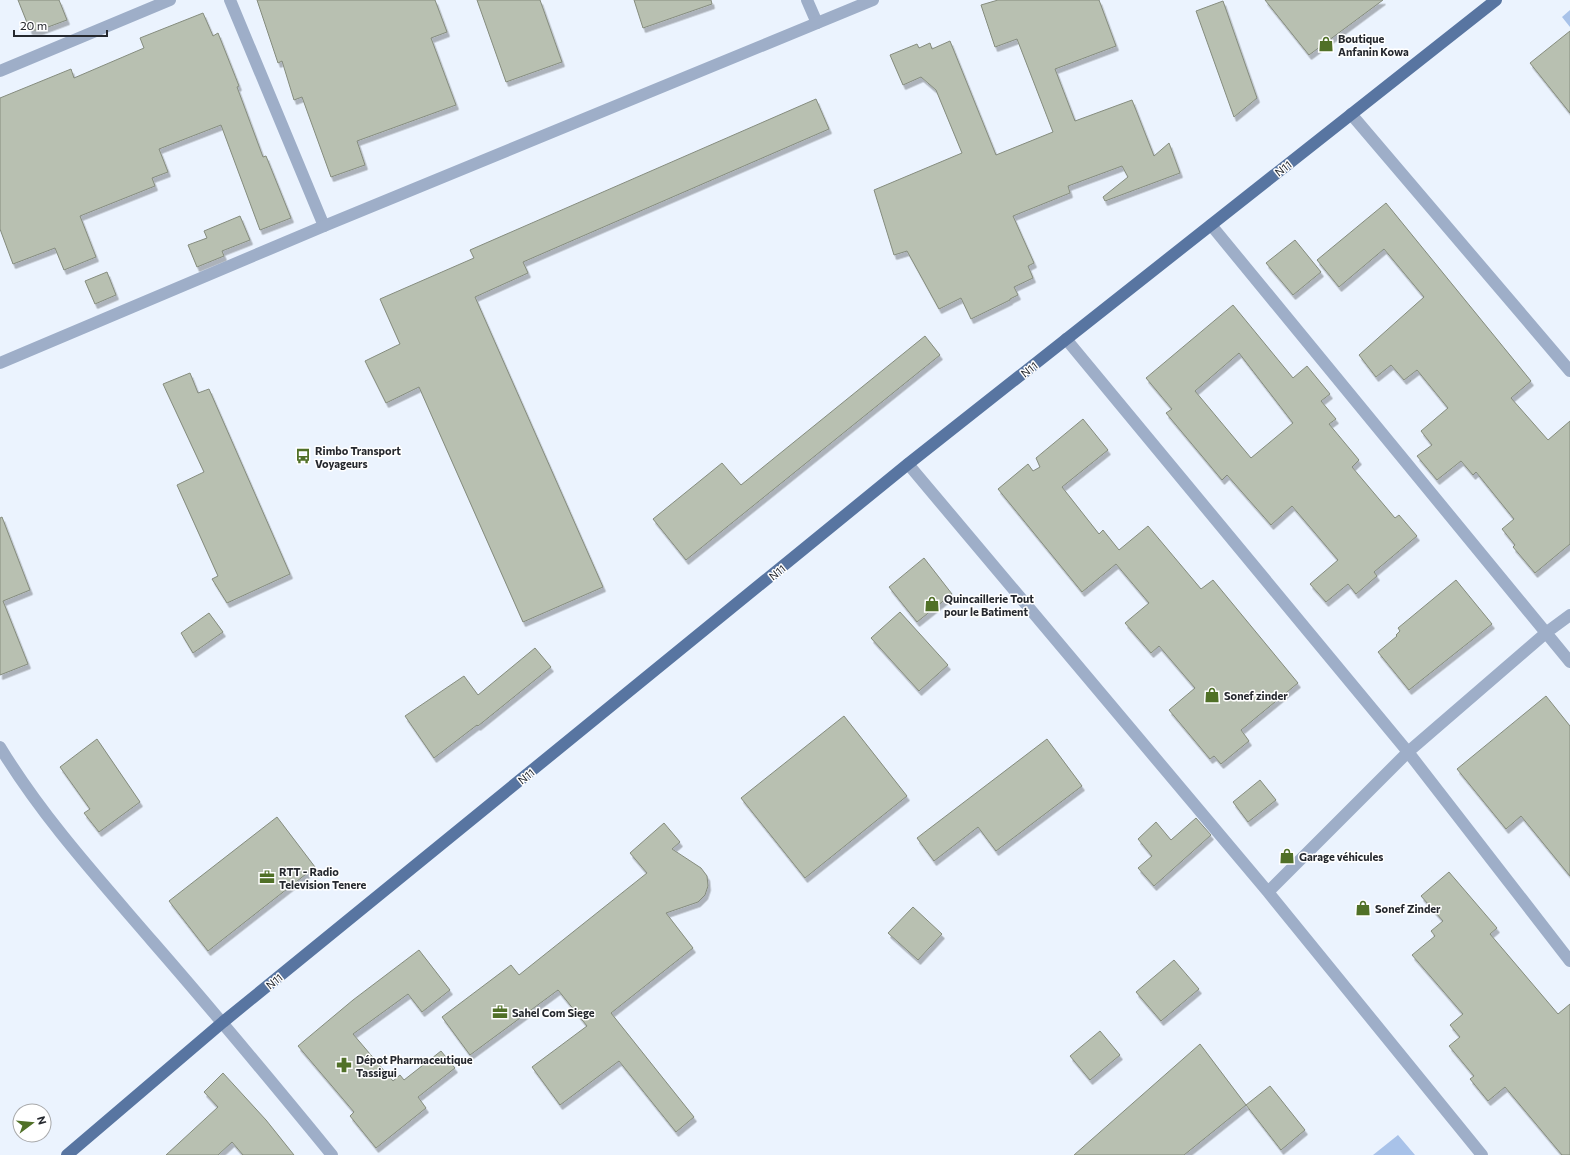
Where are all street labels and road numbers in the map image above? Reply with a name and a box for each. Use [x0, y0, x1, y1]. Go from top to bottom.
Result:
street label: N11 [1272, 157, 1294, 179]
street label: N11 [1018, 358, 1040, 380]
street label: N11 [766, 561, 788, 583]
street label: N11 [515, 765, 537, 787]
street label: N11 [263, 970, 285, 992]

